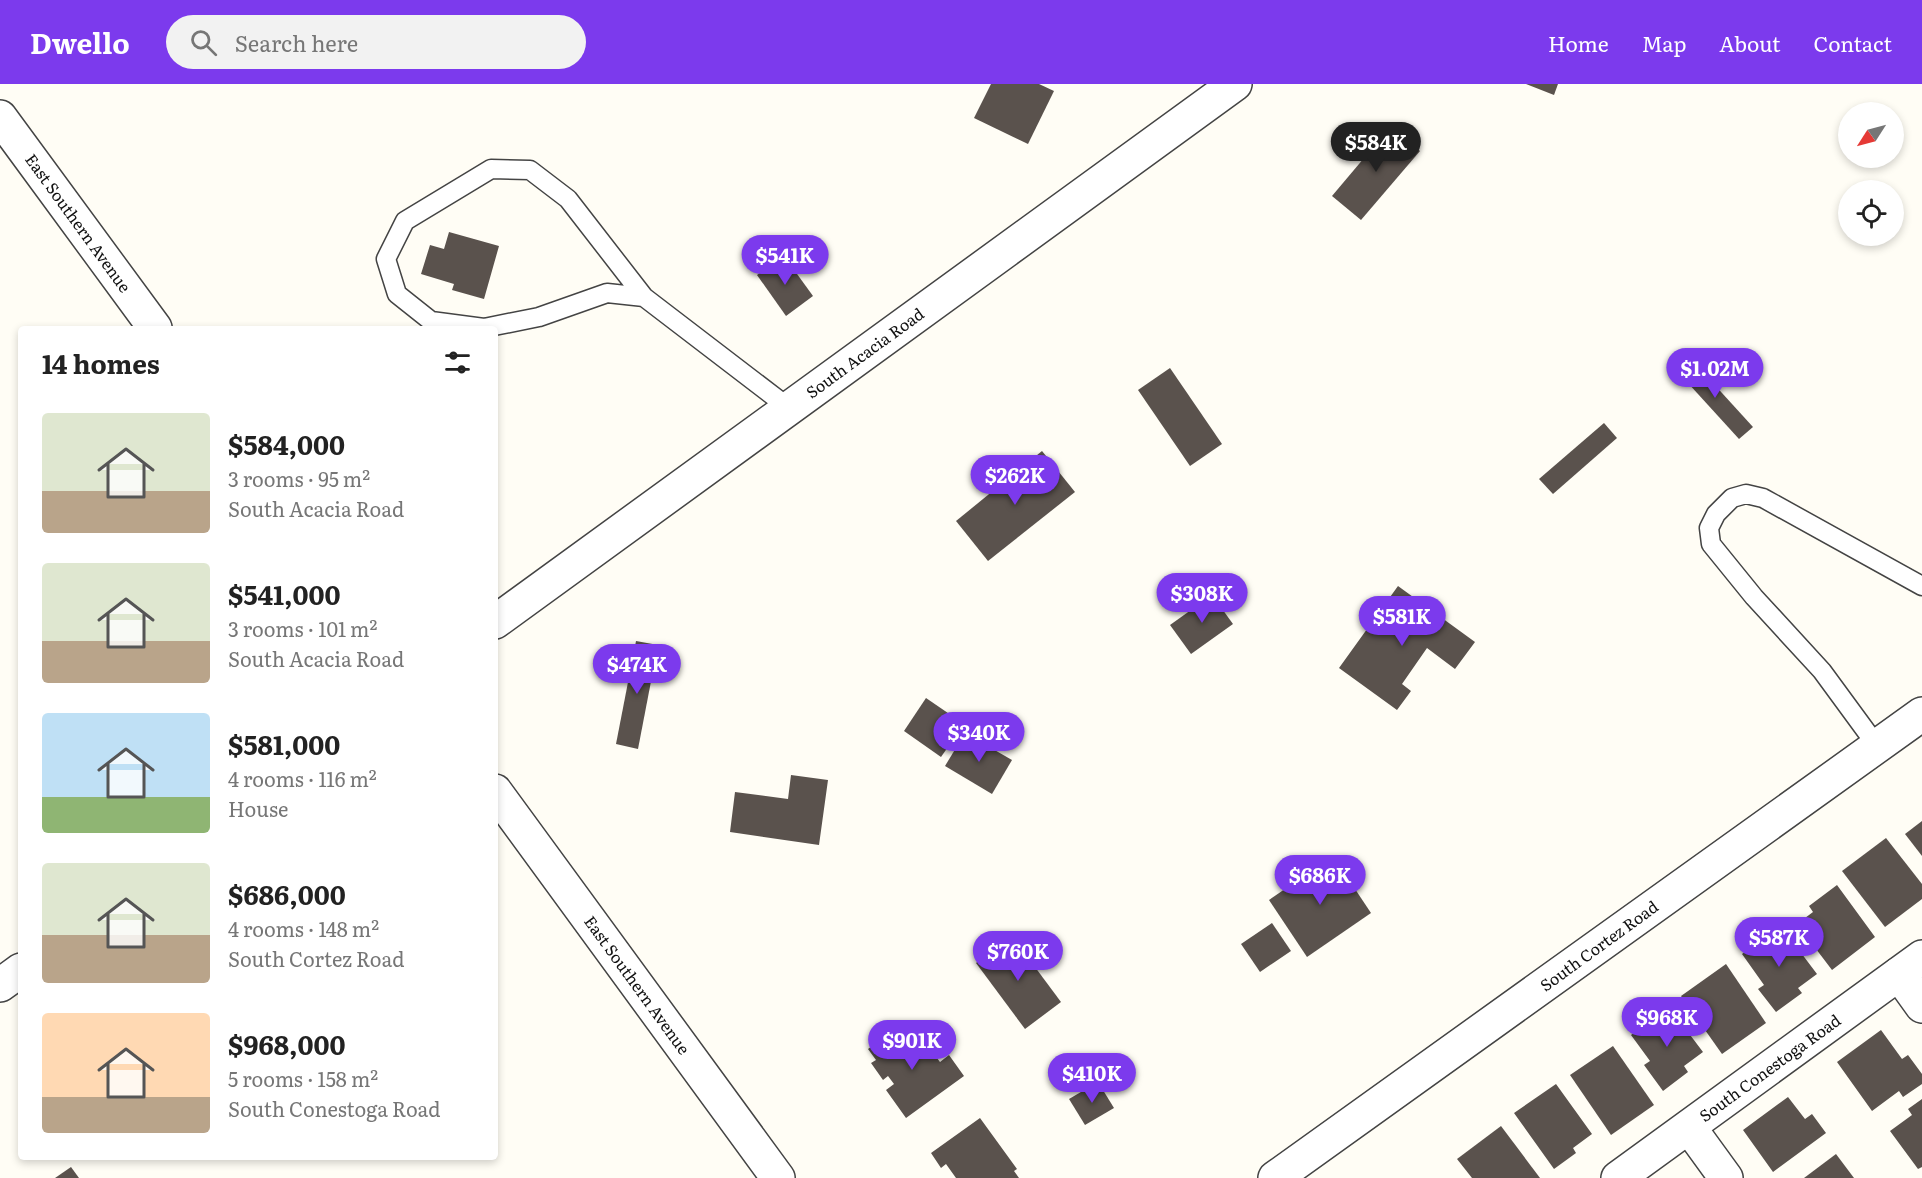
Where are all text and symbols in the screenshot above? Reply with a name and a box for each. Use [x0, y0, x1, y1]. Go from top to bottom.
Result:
search box [166, 15, 586, 69]
text: Dwello [30, 21, 130, 63]
icon: search [187, 26, 220, 59]
text: Search here [235, 26, 358, 59]
text: Home [1548, 27, 1609, 58]
text: Map [1642, 27, 1686, 58]
text: About [1719, 27, 1781, 58]
text: Contact [1814, 27, 1892, 58]
north arrow [1838, 102, 1904, 168]
map controls [1838, 102, 1904, 246]
pin: $584K [1334, 122, 1418, 173]
text: $584K [1345, 126, 1407, 156]
street label: East Southern Avenue [20, 148, 137, 297]
button: locate [1838, 180, 1904, 246]
pin: $541K [743, 235, 827, 286]
text: $541K [756, 239, 814, 269]
street label: South Acacia Road [800, 301, 929, 403]
text: 14 homes [42, 343, 160, 382]
icon: filters [441, 346, 474, 379]
pin: $1.02M [1666, 348, 1764, 399]
text: $1.02M [1680, 352, 1750, 382]
text: $584,000 [228, 424, 345, 463]
icon: home [90, 437, 162, 509]
pin: $262K [973, 455, 1057, 506]
text: $262K [985, 459, 1045, 489]
text: 3 rooms · 95 m² [228, 463, 370, 493]
text: South Acacia Road [228, 493, 404, 523]
pin: $308K [1160, 573, 1244, 624]
text: $541,000 [228, 574, 341, 613]
text: $308K [1171, 577, 1233, 607]
icon: home [90, 587, 162, 659]
pin: $581K [1360, 596, 1444, 647]
text: $581K [1373, 600, 1431, 630]
text: 3 rooms · 101 m² [228, 613, 377, 643]
text: South Acacia Road [228, 643, 404, 673]
pin: $474K [595, 644, 679, 695]
text: $474K [607, 648, 667, 678]
pin: $340K [937, 712, 1021, 763]
text: $340K [947, 716, 1011, 746]
text: $581,000 [228, 724, 340, 763]
icon: home [90, 737, 162, 809]
text: 4 rooms · 116 m² [228, 763, 377, 793]
text: House [228, 793, 288, 823]
pin: $686K [1278, 855, 1362, 906]
text: $686K [1289, 859, 1351, 889]
text: $686,000 [228, 874, 346, 913]
icon: home [90, 887, 162, 959]
street label: South Cortez Road [1534, 894, 1663, 996]
street label: East Southern Avenue [579, 910, 696, 1059]
text: 4 rooms · 148 m² [228, 913, 379, 943]
pin: $587K [1737, 917, 1821, 968]
text: $587K [1749, 921, 1809, 951]
pin: $760K [976, 931, 1060, 982]
text: $760K [987, 935, 1049, 965]
text: South Cortez Road [228, 943, 404, 973]
pin: $968K [1625, 997, 1709, 1048]
text: $968K [1636, 1001, 1698, 1031]
street label: South Conestoga Road [1694, 1007, 1845, 1127]
pin: $901K [870, 1020, 954, 1071]
text: $968,000 [228, 1024, 345, 1063]
text: $901K [882, 1024, 942, 1054]
icon: home [90, 1037, 162, 1109]
pin: $410K [1050, 1053, 1134, 1104]
text: $410K [1062, 1057, 1122, 1087]
text: 5 rooms · 158 m² [228, 1063, 378, 1093]
text: South Conestoga Road [228, 1093, 441, 1123]

